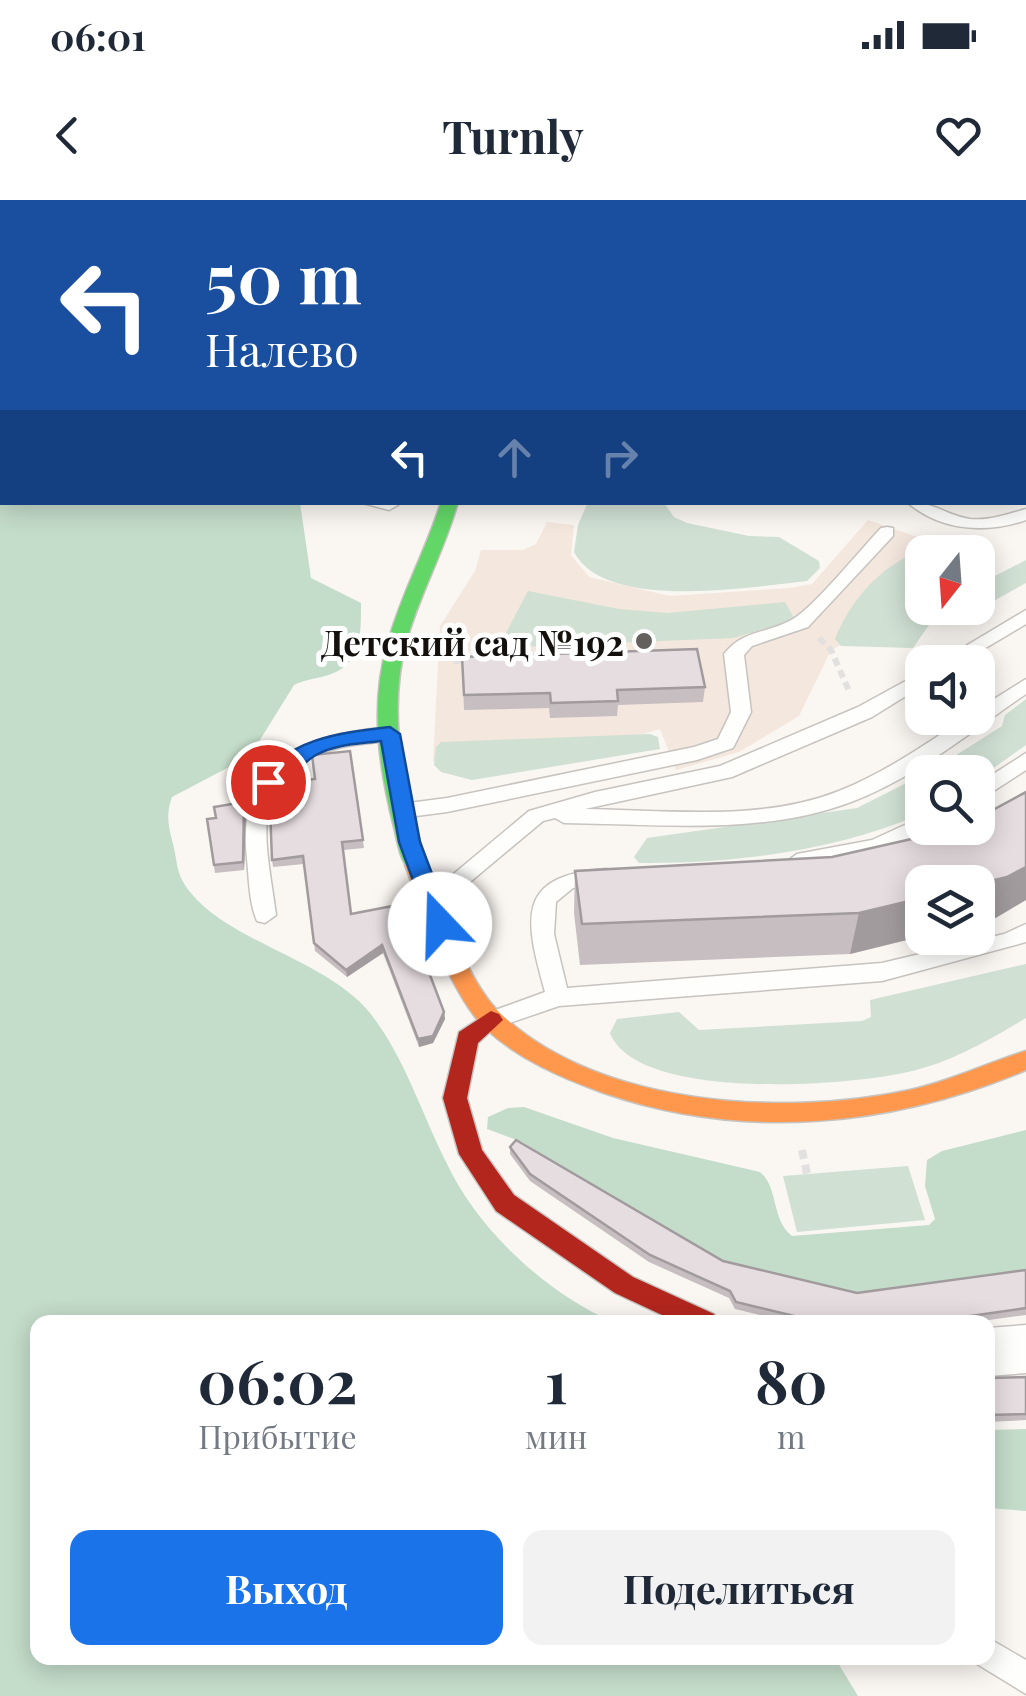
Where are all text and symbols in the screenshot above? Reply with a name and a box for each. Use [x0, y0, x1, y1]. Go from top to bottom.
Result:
text: 06:01 [50, 10, 146, 61]
text: Turnly [442, 105, 584, 165]
icon: back [40, 108, 95, 163]
icon: heart [931, 108, 986, 163]
text: 50 m [205, 228, 362, 322]
icon: left [40, 240, 170, 370]
text: Налево [205, 318, 359, 378]
icon: left [382, 430, 437, 485]
icon: ahead [487, 430, 542, 485]
icon: right [592, 430, 647, 485]
north arrow [905, 535, 995, 625]
map controls [905, 535, 995, 955]
place label: Детский сад №192 [321, 618, 624, 665]
marker: Детский сад №192 [633, 630, 655, 652]
button: sound [905, 645, 995, 735]
pin [226, 740, 311, 825]
icon: arrive [241, 755, 296, 810]
button: search [905, 755, 995, 845]
button: layers [905, 865, 995, 955]
position arrow [388, 872, 492, 976]
text: 06:02 [198, 1339, 357, 1419]
text: 1 [545, 1339, 568, 1419]
text: 80 [755, 1339, 827, 1419]
text: Прибытие [198, 1414, 357, 1457]
text: мин [525, 1414, 587, 1457]
text: m [777, 1414, 805, 1457]
button: Выход [70, 1530, 503, 1645]
button: Поделиться [523, 1530, 955, 1645]

